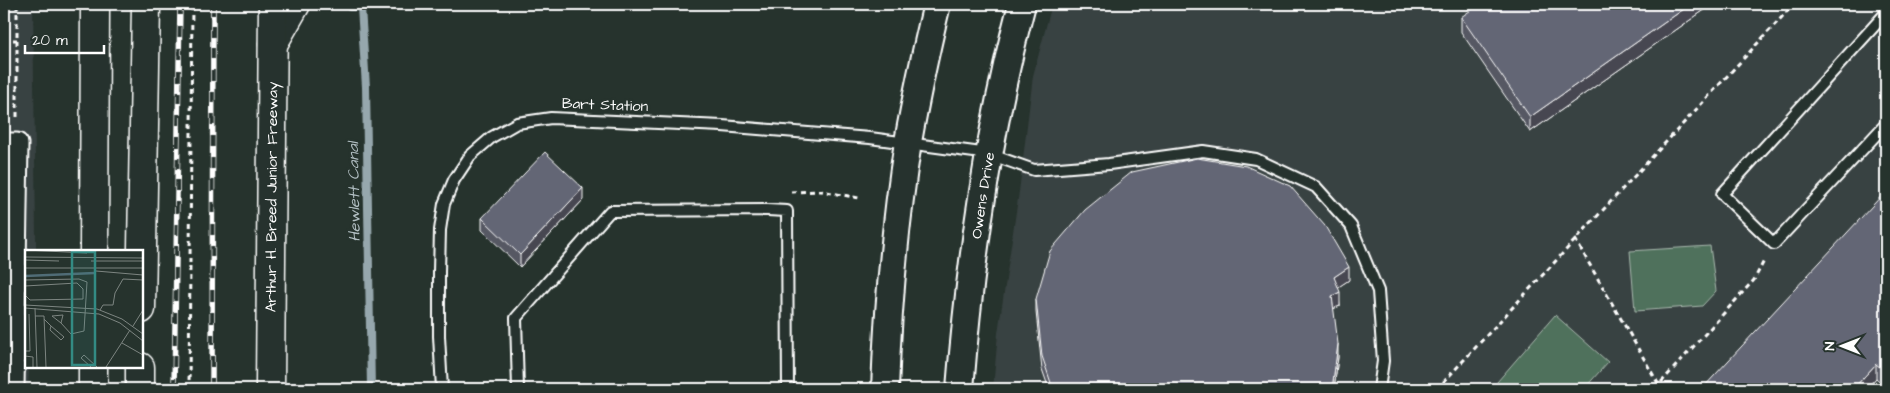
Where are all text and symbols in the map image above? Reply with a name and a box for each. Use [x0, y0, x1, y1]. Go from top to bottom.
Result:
scale bar [25, 22, 104, 54]
text: 20 m [32, 30, 68, 51]
street label: Arthur H. Breed Junior Freeway [260, 82, 284, 312]
street label: Bart Station [562, 93, 649, 117]
water label: Hewlett Canal [342, 139, 366, 242]
street label: Owens Drive [966, 150, 1000, 240]
inset map [25, 250, 142, 368]
north arrow [1818, 320, 1868, 370]
text: N [1820, 341, 1840, 350]

